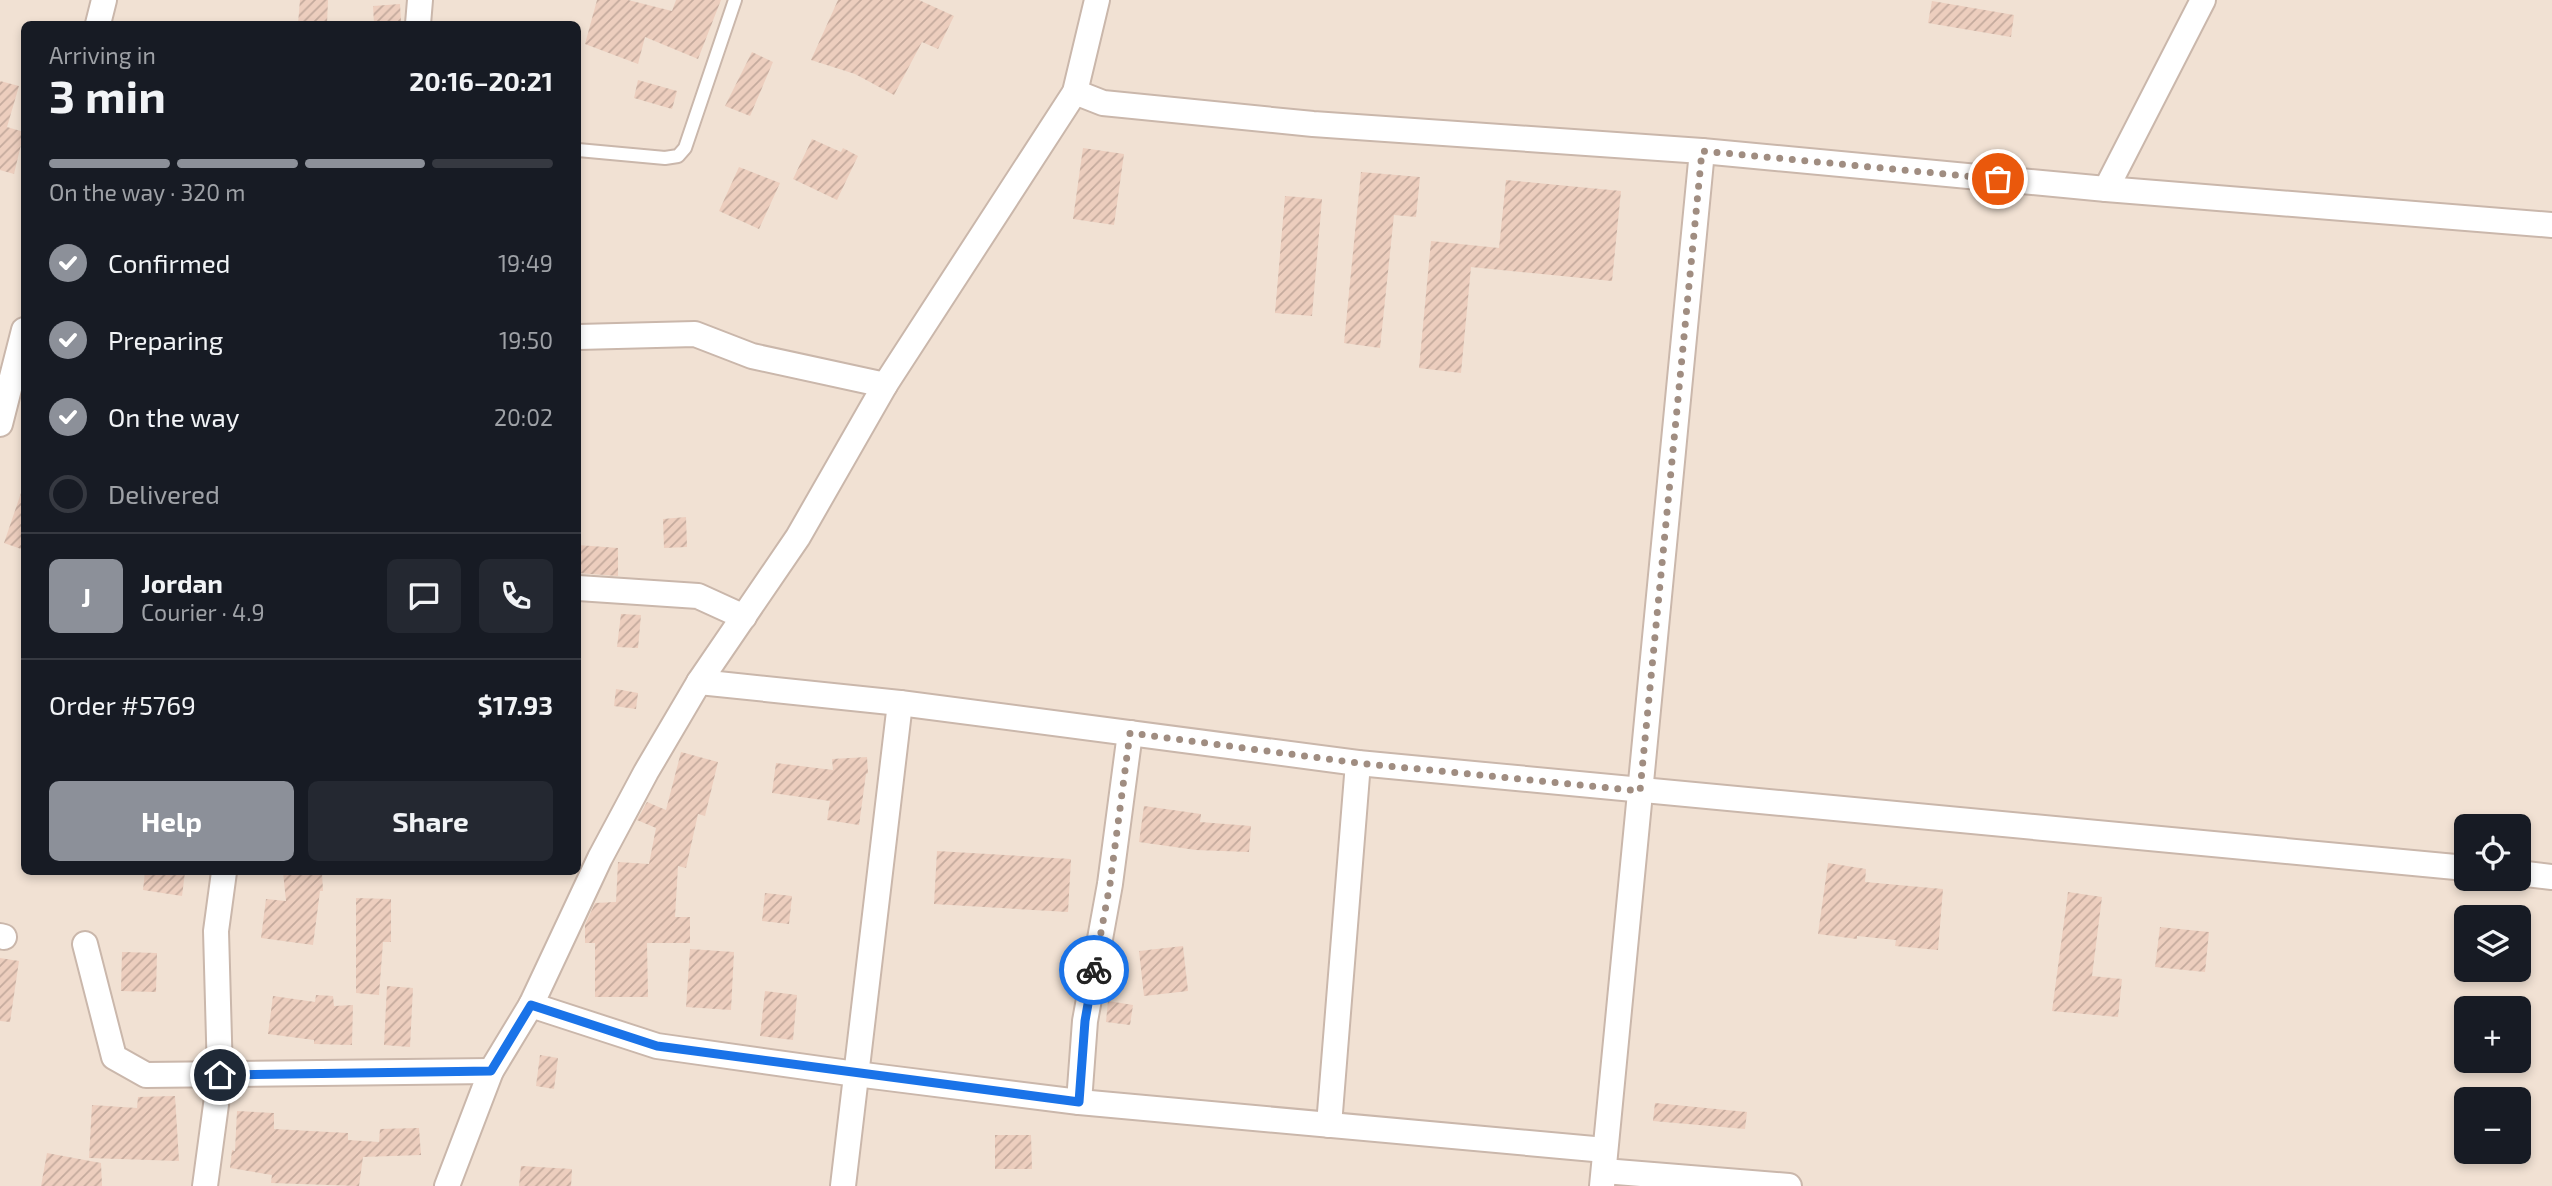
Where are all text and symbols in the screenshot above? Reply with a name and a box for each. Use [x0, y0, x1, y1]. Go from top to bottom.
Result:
text: Arriving in [49, 41, 156, 69]
text: 20:16–20:21 [409, 65, 553, 96]
text: 3 min [49, 67, 166, 122]
pin [1968, 149, 2028, 209]
icon: bag [1979, 160, 2017, 198]
text: On the way · 320 m [49, 178, 245, 206]
icon: check [49, 244, 87, 282]
text: Confirmed [108, 247, 231, 278]
text: 19:49 [498, 249, 553, 277]
icon: check [49, 321, 87, 359]
text: Preparing [108, 324, 223, 355]
text: 19:50 [499, 326, 553, 354]
icon: check [49, 398, 87, 436]
text: On the way [108, 401, 239, 432]
text: 20:02 [494, 403, 553, 431]
text: Delivered [108, 478, 220, 509]
button: chat [387, 559, 461, 633]
button: phone [479, 559, 553, 633]
text: Jordan [141, 567, 223, 598]
text: J [81, 581, 91, 612]
text: Courier · 4.9 [141, 598, 265, 626]
text: Order #5769 [49, 689, 196, 720]
text: $17.93 [478, 689, 553, 720]
button: Help [49, 781, 294, 861]
button: Share [308, 781, 553, 861]
map controls [2454, 814, 2531, 1164]
button: locate [2454, 814, 2531, 891]
button: layers [2454, 905, 2531, 982]
courier [1059, 935, 1129, 1005]
icon: bike [1075, 951, 1113, 989]
button: + [2454, 996, 2531, 1073]
pin [190, 1045, 250, 1105]
icon: home [201, 1056, 239, 1094]
button: − [2454, 1087, 2531, 1164]

